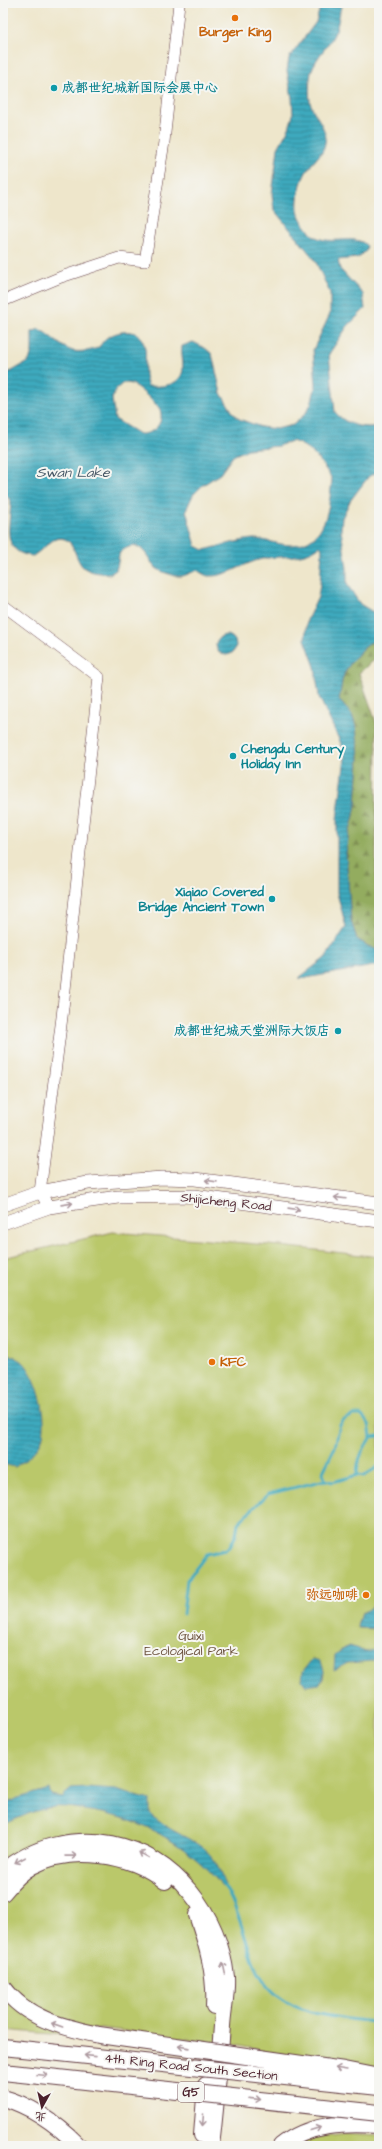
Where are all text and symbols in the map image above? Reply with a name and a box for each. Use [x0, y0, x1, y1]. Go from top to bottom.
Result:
marker: Burger King [230, 13, 240, 23]
place label: Burger King [199, 23, 271, 43]
place label: 成都世纪城新国际会展中心 [62, 79, 218, 97]
marker: 成都世纪城新国际会展中心 [49, 83, 59, 93]
water label: Swan Lake [36, 463, 111, 483]
place label: Chengdu Century Holiday Inn [241, 740, 345, 774]
marker: Chengdu Century Holiday Inn [228, 751, 238, 761]
place label: Xiqiao Covered Bridge Ancient Town [139, 883, 264, 918]
marker: Xiqiao Covered Bridge Ancient Town [267, 894, 277, 904]
place label: 成都世纪城天堂洲际大饭店 [174, 1022, 330, 1040]
marker: 成都世纪城天堂洲际大饭店 [333, 1026, 343, 1036]
one-way arrow [205, 1177, 218, 1185]
street label: Shijicheng Road [180, 1188, 273, 1217]
one-way arrow [334, 1194, 347, 1202]
one-way arrow [60, 1200, 73, 1208]
one-way arrow [287, 1205, 300, 1213]
place label: KFC [220, 1353, 247, 1371]
marker: KFC [207, 1357, 217, 1367]
place label: 弥远咖啡 [306, 1586, 358, 1604]
marker: 弥远咖啡 [361, 1590, 371, 1600]
park label: Guixi Ecological Park [144, 1627, 238, 1661]
one-way arrow [138, 1851, 150, 1859]
one-way arrow [64, 1852, 77, 1860]
one-way arrow [14, 1856, 26, 1864]
one-way arrow [219, 1962, 227, 1975]
one-way arrow [51, 2020, 63, 2028]
one-way arrow [178, 2043, 191, 2051]
street label: 4th Ring Road South Section [103, 2049, 279, 2086]
one-way arrow [84, 2053, 97, 2060]
one-way arrow [335, 2065, 348, 2073]
one-way arrow [35, 2071, 48, 2079]
road number: G5 [178, 2082, 204, 2102]
north arrow [22, 2087, 62, 2127]
one-way arrow [248, 2095, 261, 2102]
text: 北 [34, 2108, 47, 2125]
one-way arrow [199, 2113, 207, 2126]
one-way arrow [309, 2125, 322, 2132]

